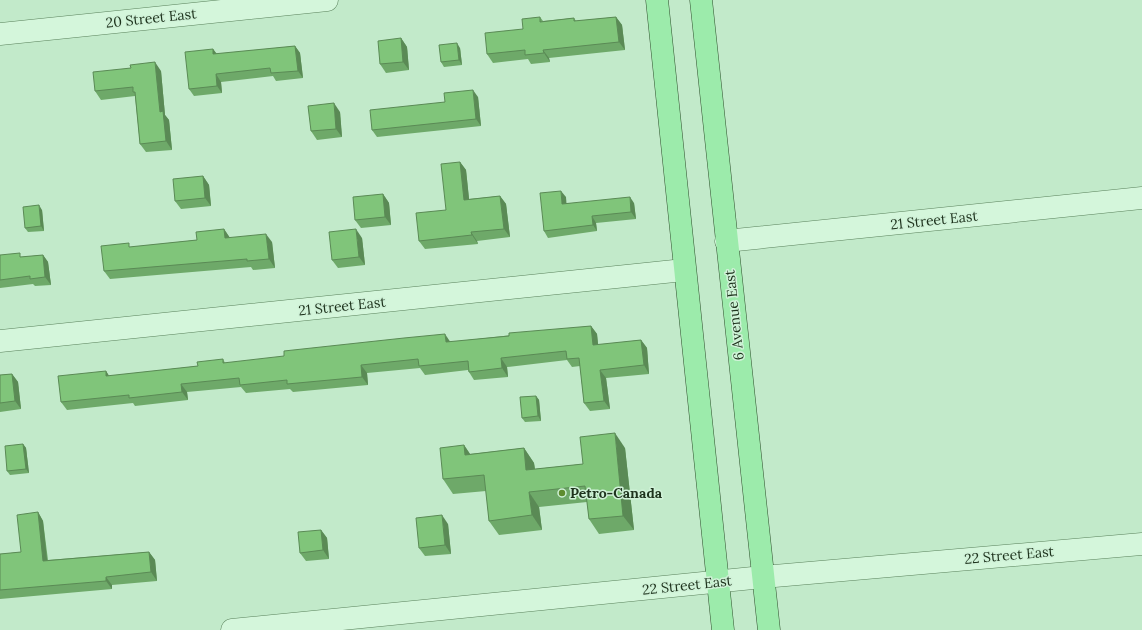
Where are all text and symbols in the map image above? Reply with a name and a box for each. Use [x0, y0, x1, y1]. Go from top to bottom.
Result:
street label: 20 Street East [105, 4, 198, 32]
street label: 21 Street East [890, 206, 979, 234]
street label: 6 Avenue East [720, 268, 748, 361]
street label: 21 Street East [298, 292, 387, 320]
place label: Petro-Canada [570, 484, 663, 502]
marker: Petro-Canada [557, 488, 567, 498]
street label: 22 Street East [963, 542, 1055, 568]
street label: 22 Street East [641, 571, 733, 599]

